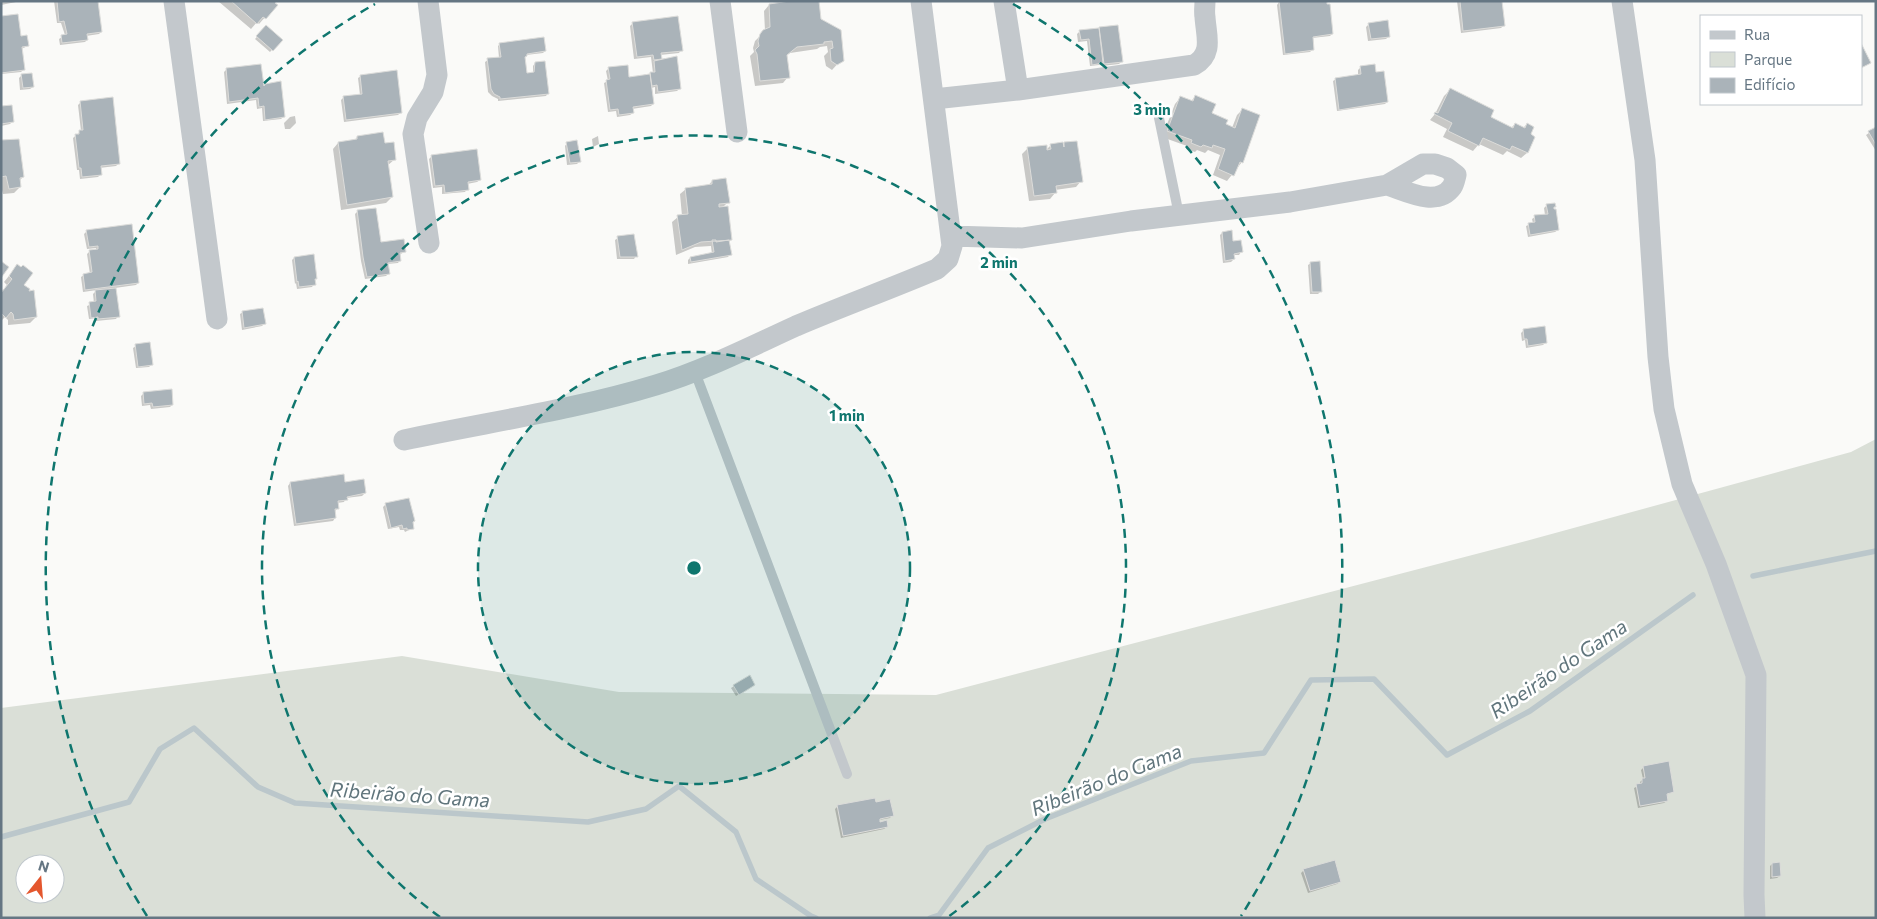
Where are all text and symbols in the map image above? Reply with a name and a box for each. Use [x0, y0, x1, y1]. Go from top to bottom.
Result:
legend [1700, 15, 1862, 105]
text: Rua [1744, 25, 1770, 43]
text: Parque [1744, 50, 1792, 68]
text: Edifício [1744, 75, 1795, 93]
text: 3 min [1133, 100, 1171, 118]
text: 2 min [980, 253, 1018, 271]
text: 1 min [829, 406, 865, 424]
centre of rings [685, 559, 703, 577]
water label: Ribeirão do Gama [1485, 613, 1631, 723]
water label: Ribeirão do Gama [1027, 738, 1185, 820]
water label: Ribeirão do Gama [329, 776, 491, 812]
north arrow [15, 854, 65, 904]
text: N [36, 856, 51, 876]

